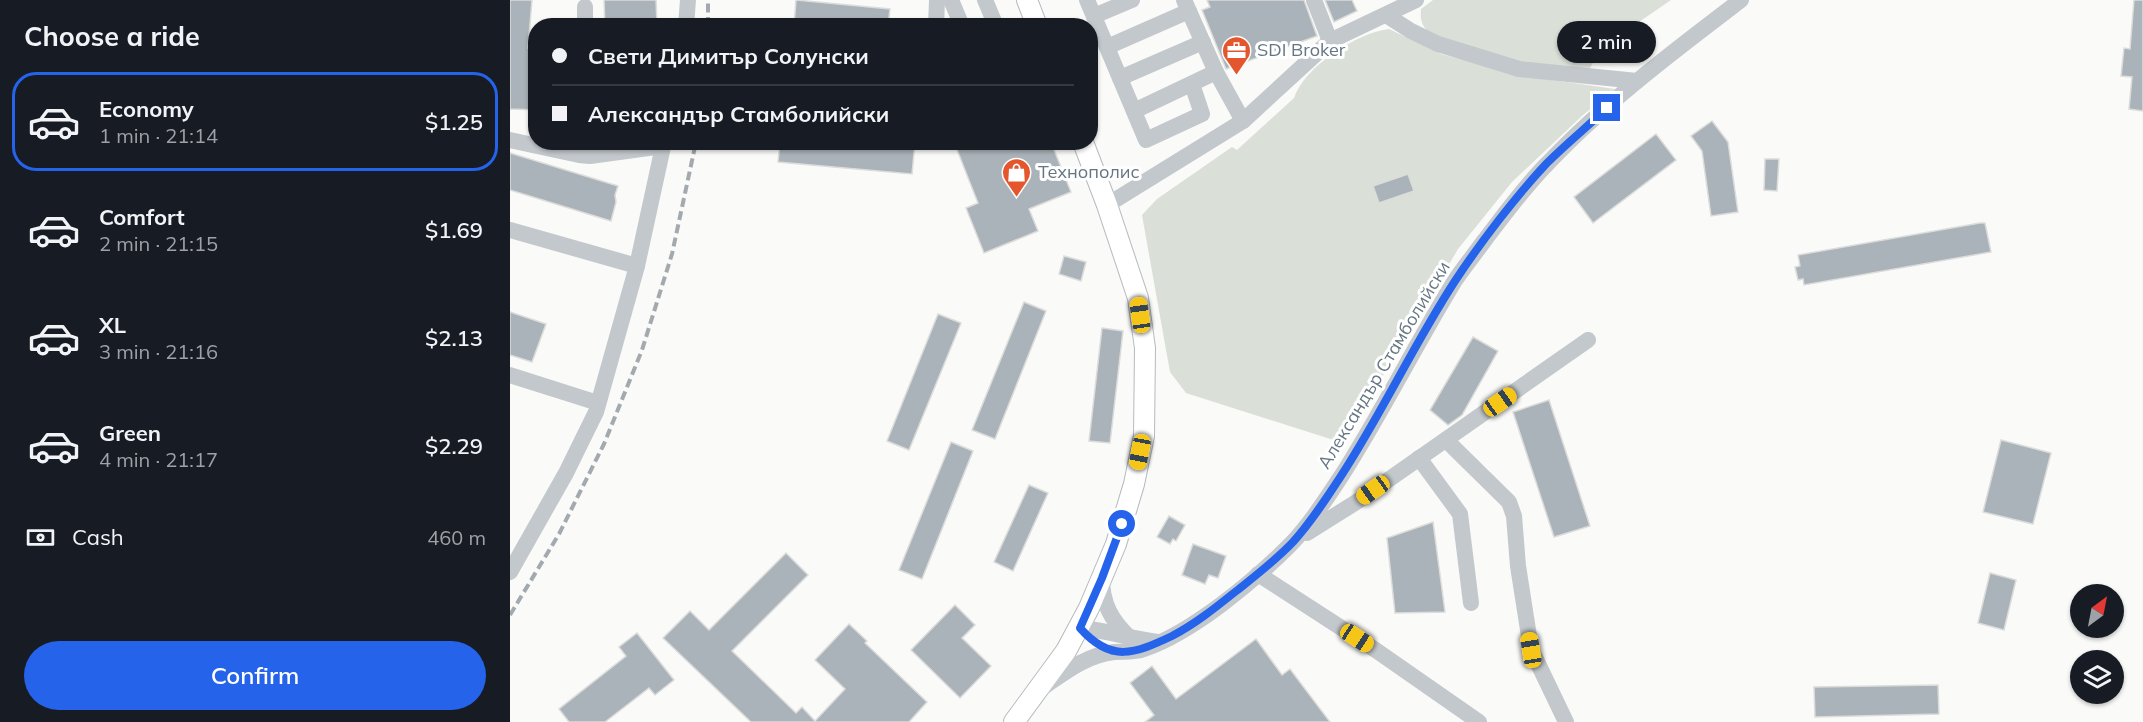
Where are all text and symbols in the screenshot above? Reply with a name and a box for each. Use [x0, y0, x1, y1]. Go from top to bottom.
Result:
text: Choose a ride [24, 19, 200, 53]
callout: 2 min [1558, 21, 1656, 63]
text: 2 min [1581, 29, 1632, 54]
office icon: SDI Broker [1220, 34, 1252, 76]
place label: SDI Broker [1257, 38, 1346, 61]
text: Свети Димитър Солунски [588, 42, 869, 70]
route end [1593, 94, 1620, 121]
icon: car [27, 95, 81, 149]
text: Economy [99, 95, 194, 123]
text: Александър Стамболийски [588, 100, 889, 128]
text: $1.25 [425, 108, 483, 136]
text: 1 min · 21:14 [99, 123, 218, 148]
shop icon: Технополис [1001, 156, 1033, 198]
place label: Технополис [1038, 160, 1140, 183]
icon: car [27, 203, 81, 257]
text: Comfort [99, 203, 185, 231]
text: $1.69 [425, 216, 483, 244]
text: 2 min · 21:15 [99, 231, 218, 256]
street label: Александър Стамболийски [1312, 257, 1455, 473]
car [1129, 296, 1151, 334]
icon: car [27, 311, 81, 365]
text: XL [99, 311, 126, 339]
text: $2.13 [425, 324, 483, 352]
text: 3 min · 21:16 [99, 339, 218, 364]
car [1480, 384, 1520, 420]
icon: car [27, 419, 81, 473]
text: Green [99, 419, 161, 447]
text: $2.29 [425, 432, 483, 460]
car [1128, 433, 1152, 471]
text: 4 min · 21:17 [99, 447, 218, 472]
car [1353, 472, 1393, 508]
route start [1108, 510, 1135, 537]
icon: cash [24, 521, 57, 554]
text: Cash [72, 523, 124, 551]
text: 460 m [427, 525, 486, 550]
north arrow [2070, 584, 2124, 638]
map controls [2070, 584, 2124, 704]
car [1337, 621, 1377, 655]
car [1519, 631, 1543, 669]
button: Confirm [24, 641, 486, 710]
button: layers [2070, 650, 2124, 704]

